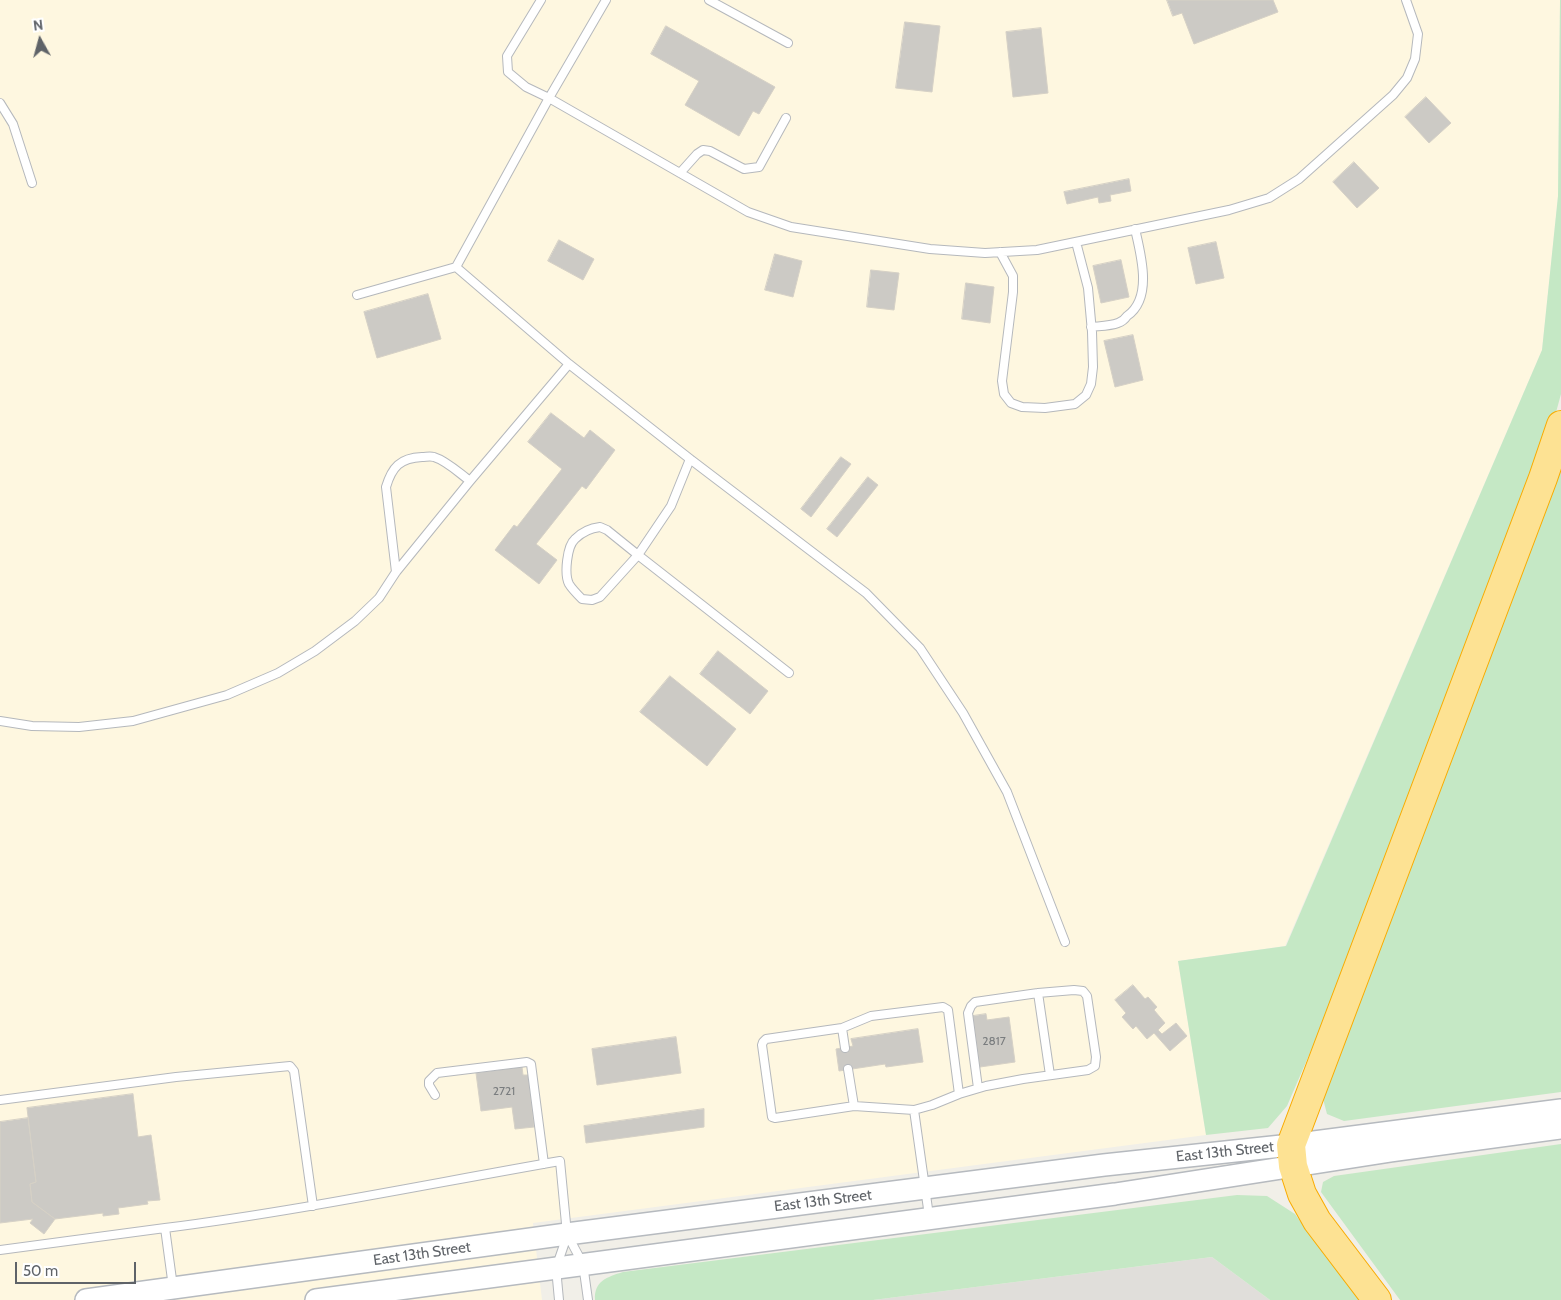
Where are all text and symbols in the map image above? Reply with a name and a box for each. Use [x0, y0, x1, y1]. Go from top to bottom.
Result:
north arrow [15, 15, 65, 65]
text: N [32, 16, 44, 35]
house number: 2817 [982, 1034, 1006, 1048]
house number: 2721 [493, 1084, 515, 1098]
street label: East 13th Street [1175, 1138, 1275, 1166]
street label: East 13th Street [773, 1186, 873, 1216]
street label: East 13th Street [372, 1238, 472, 1270]
scale bar [18, 1252, 139, 1284]
text: 50 m [23, 1262, 58, 1280]

